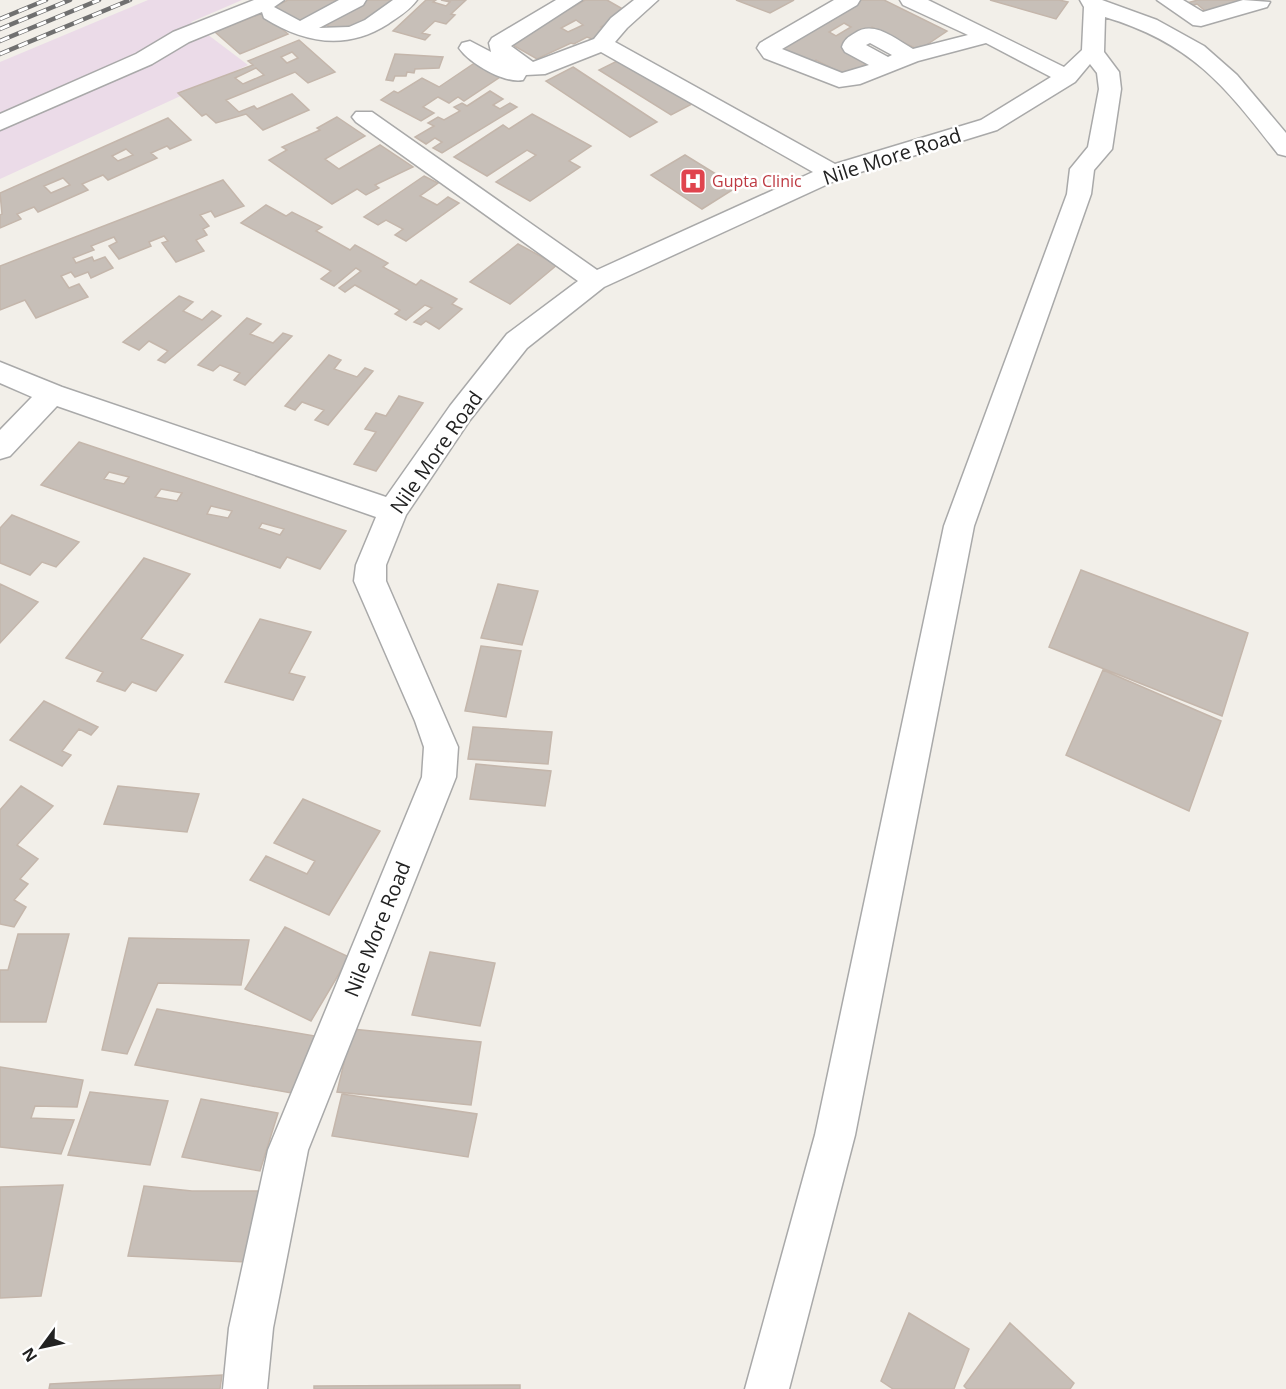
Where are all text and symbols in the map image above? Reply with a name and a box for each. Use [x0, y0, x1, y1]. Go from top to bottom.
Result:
street label: Nile More Road [819, 121, 965, 191]
hospital icon: Gupta Clinic [678, 166, 708, 196]
place label: Gupta Clinic [712, 170, 802, 192]
street label: Nile More Road [384, 385, 488, 519]
street label: Nile More Road [338, 857, 416, 1001]
north arrow [12, 1317, 72, 1377]
text: N [17, 1344, 42, 1367]

